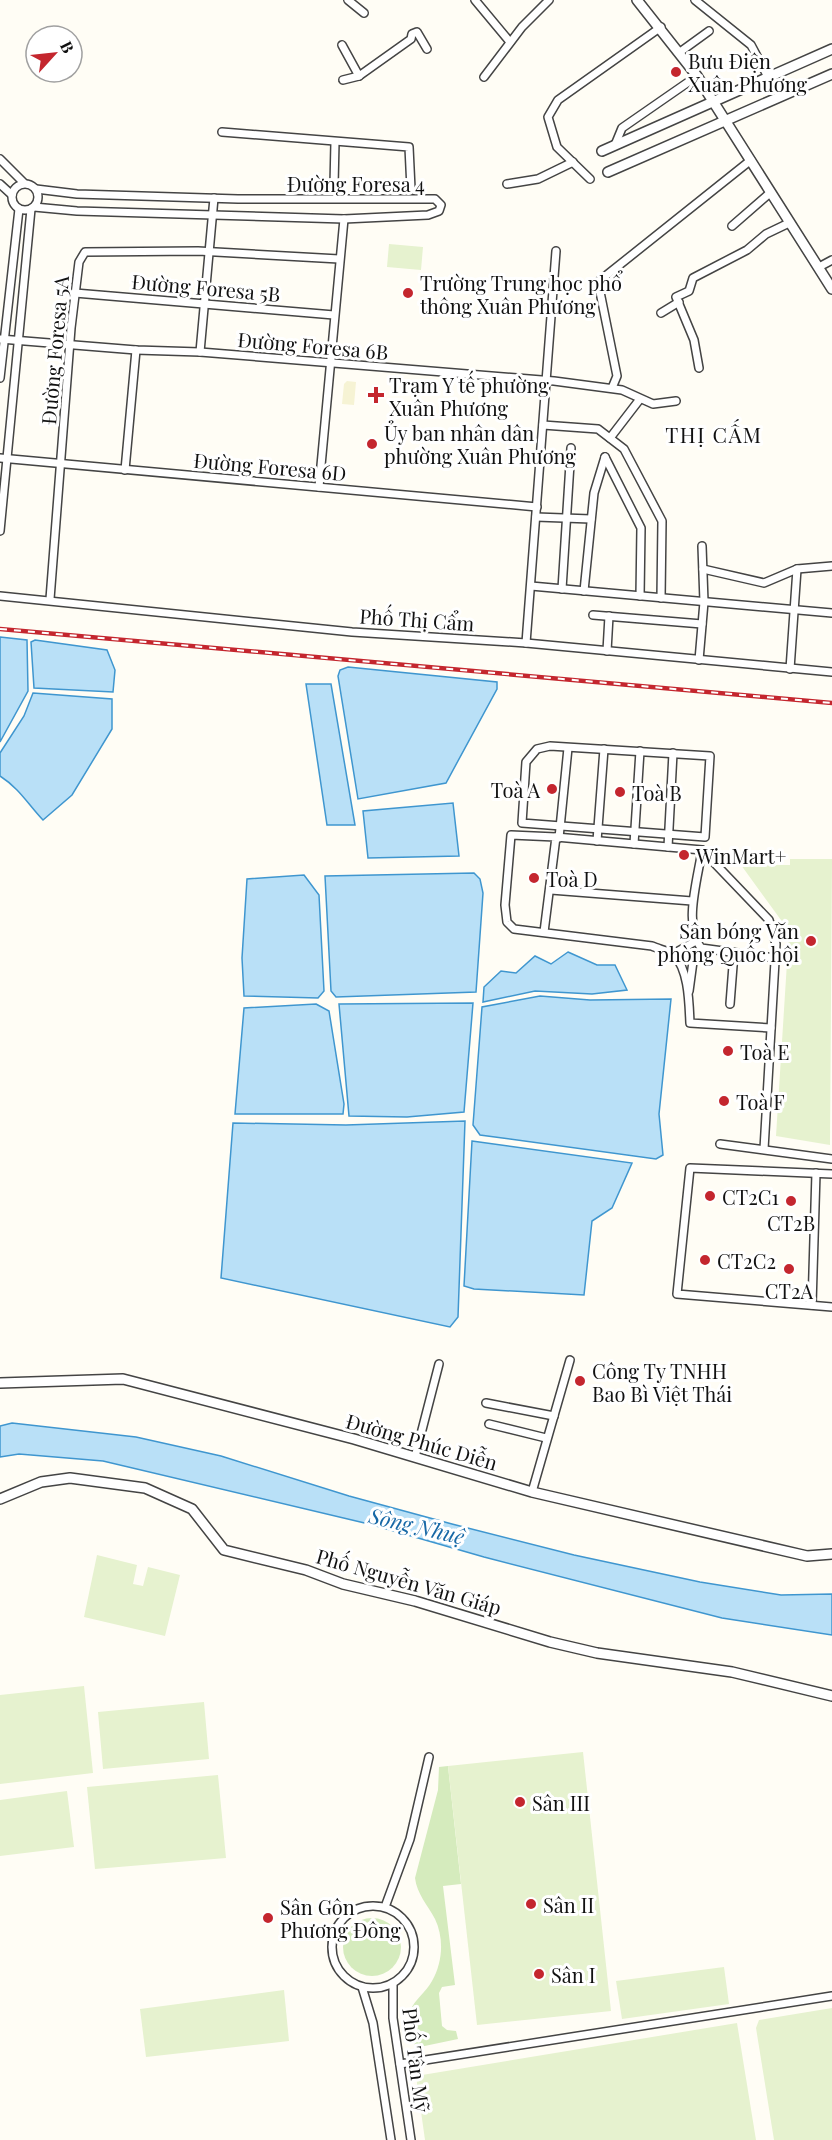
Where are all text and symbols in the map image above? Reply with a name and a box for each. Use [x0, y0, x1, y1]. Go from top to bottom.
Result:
north arrow [24, 24, 84, 84]
text: B [56, 37, 80, 57]
place label: Bưu Điện Xuân Phương [688, 47, 807, 97]
marker: Bưu Điện Xuân Phương [669, 65, 683, 79]
street label: Đường Foresa 4 [287, 170, 425, 197]
street label: Đường Foresa 5B [131, 267, 281, 307]
place label: Trường Trung học phổ thông Xuân Phương [420, 269, 623, 319]
street label: Đường Foresa 5A [34, 274, 74, 426]
marker: Trường Trung học phổ thông Xuân Phương [401, 286, 415, 300]
street label: Đường Foresa 6B [236, 325, 390, 365]
place label: Trạm Y tế phường Xuân Phương [389, 370, 549, 421]
marker: Trạm Y tế phường Xuân Phương [367, 386, 385, 404]
district label: THỊ CẤM [665, 418, 763, 448]
place label: Ủy ban nhân dân phường Xuân Phương [384, 419, 576, 469]
marker: Ủy ban nhân dân phường Xuân Phương [365, 437, 379, 451]
street label: Đường Foresa 6D [192, 446, 348, 486]
street label: Phố Thị Cẩm [359, 601, 476, 636]
place label: Toà A [491, 776, 540, 803]
place label: Toà B [632, 779, 682, 806]
marker: Toà A [545, 782, 559, 796]
marker: Toà B [613, 785, 627, 799]
place label: WinMart+ [695, 842, 786, 869]
marker: WinMart+ [677, 848, 691, 862]
place label: Toà D [546, 865, 598, 892]
marker: Toà D [527, 871, 541, 885]
place label: Sân bóng Văn phòng Quốc hội [657, 917, 799, 967]
marker: Sân bóng Văn phòng Quốc hội [804, 934, 818, 948]
place label: Toà E [740, 1038, 789, 1065]
marker: Toà E [721, 1044, 735, 1058]
place label: Toà F [736, 1088, 785, 1115]
marker: Toà F [717, 1094, 731, 1108]
place label: CT2C1 [722, 1183, 779, 1210]
marker: CT2C1 [703, 1189, 717, 1203]
marker: CT2B [784, 1194, 798, 1208]
place label: CT2B [767, 1209, 815, 1236]
place label: CT2C2 [717, 1247, 776, 1274]
marker: CT2C2 [698, 1253, 712, 1267]
marker: CT2A [782, 1262, 796, 1276]
place label: CT2A [765, 1277, 814, 1304]
place label: Công Ty TNHH Bao Bì Việt Thái [592, 1357, 732, 1407]
marker: Công Ty TNHH Bao Bì Việt Thái [573, 1374, 587, 1388]
street label: Đường Phúc Diễn [343, 1406, 501, 1476]
water label: Sông Nhuệ [366, 1500, 469, 1550]
street label: Phố Nguyễn Văn Giáp [313, 1541, 505, 1620]
place label: Sân III [532, 1789, 590, 1816]
marker: Sân III [513, 1795, 527, 1809]
place label: Sân II [543, 1891, 594, 1918]
place label: Sân Gôn Phương Đông [280, 1893, 401, 1943]
marker: Sân II [524, 1897, 538, 1911]
marker: Sân Gôn Phương Đông [261, 1911, 275, 1925]
place label: Sân I [551, 1961, 595, 1988]
marker: Sân I [532, 1967, 546, 1981]
street label: Phố Tân Mỹ [397, 2006, 438, 2114]

